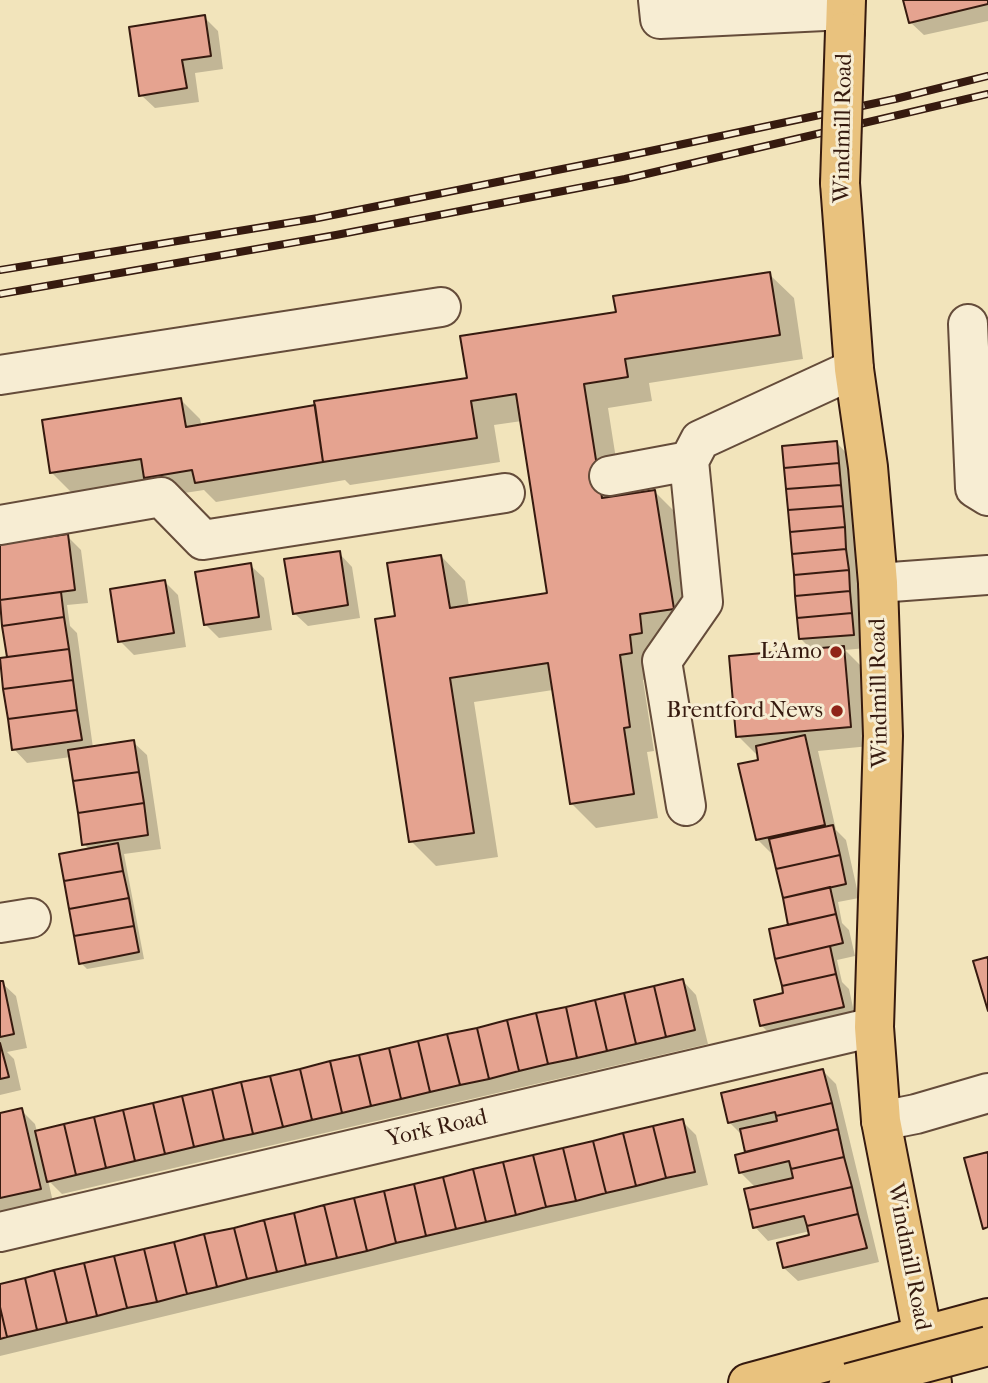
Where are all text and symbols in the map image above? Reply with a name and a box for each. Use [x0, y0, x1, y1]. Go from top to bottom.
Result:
street label: Windmill Road [829, 53, 859, 203]
street label: Windmill Road [865, 618, 895, 768]
place label: L'Amo [760, 638, 822, 666]
marker: L'Amo [828, 644, 844, 660]
place label: Brentford News [666, 697, 823, 725]
marker: Brentford News [829, 703, 845, 719]
street label: York Road [384, 1104, 490, 1154]
street label: Windmill Road [880, 1181, 936, 1333]

